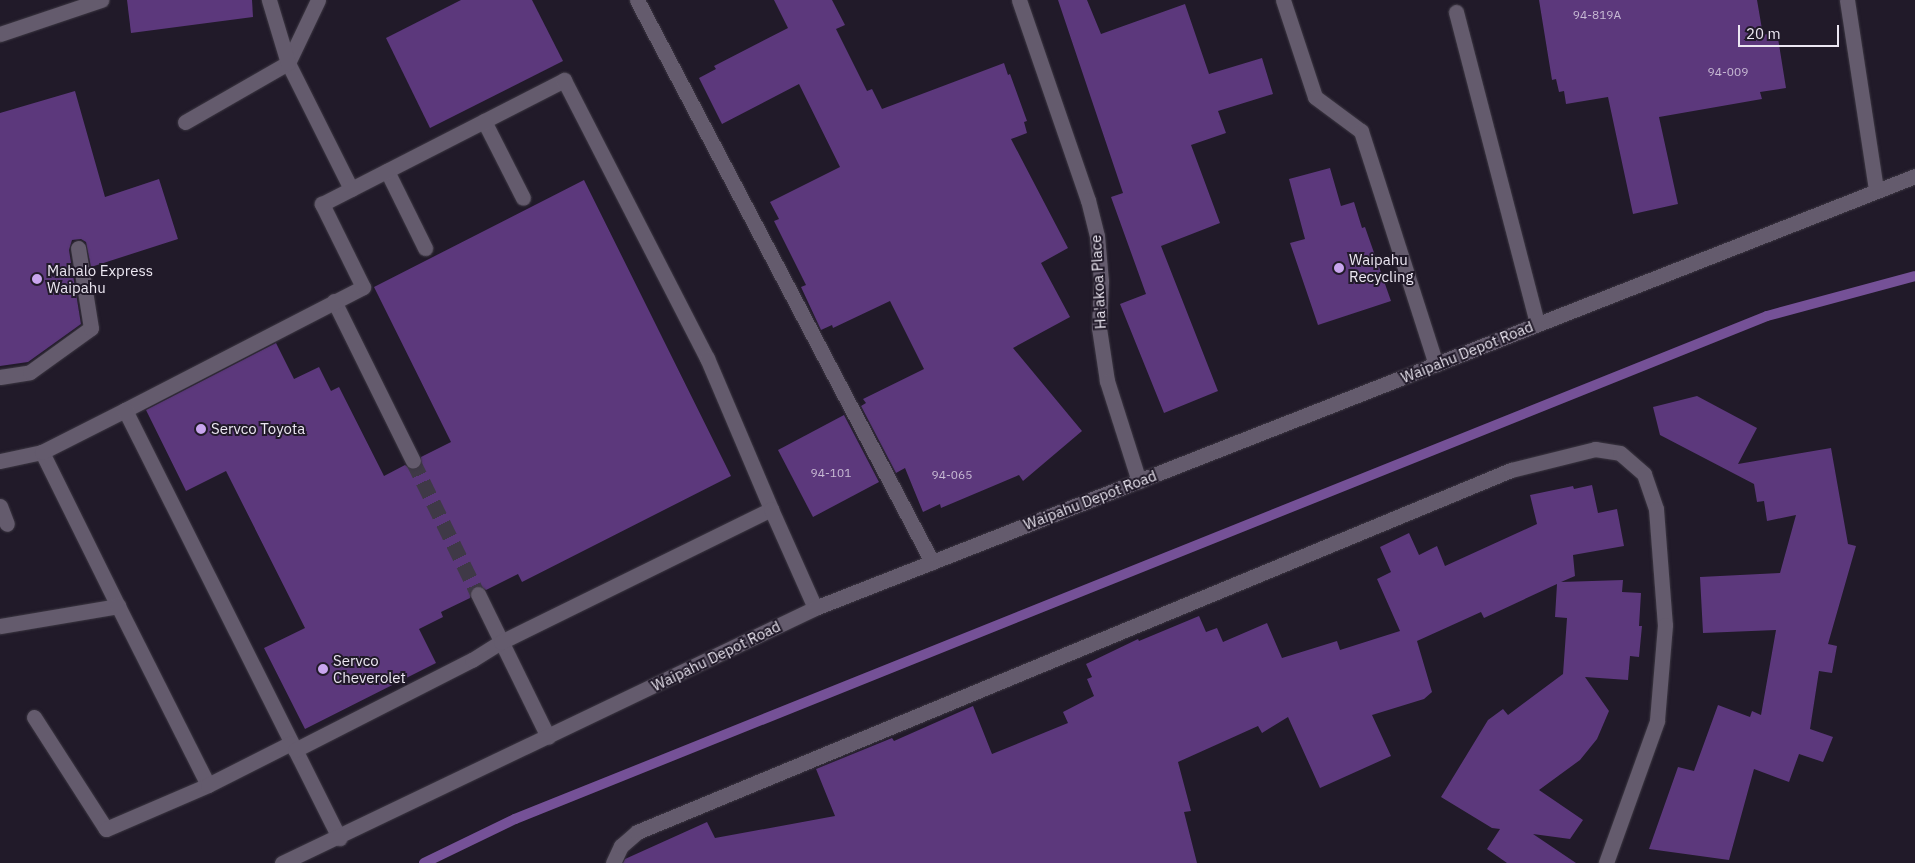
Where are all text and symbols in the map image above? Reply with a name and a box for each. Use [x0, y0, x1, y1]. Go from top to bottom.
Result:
house number: 94-819A [1573, 8, 1621, 22]
scale bar [1740, 15, 1841, 47]
text: 20 m [1746, 24, 1781, 43]
house number: 94-009 [1708, 65, 1748, 79]
street label: Ha'akoa Place [1087, 234, 1109, 330]
place label: Waipahu Recycling [1349, 250, 1413, 285]
place label: Mahalo Express Waipahu [47, 261, 153, 296]
marker: Waipahu Recycling [1333, 262, 1345, 274]
marker: Mahalo Express Waipahu [31, 273, 43, 285]
street label: Waipahu Depot Road [1398, 317, 1536, 387]
place label: Servco Toyota [211, 420, 305, 438]
marker: Servco Toyota [195, 423, 207, 435]
house number: 94-101 [811, 466, 851, 480]
street label: Waipahu Depot Road [1021, 466, 1159, 534]
house number: 94-065 [932, 468, 972, 482]
street label: Waipahu Depot Road [649, 617, 783, 695]
place label: Servco Cheverolet [333, 651, 406, 686]
marker: Servco Cheverolet [317, 663, 329, 675]

